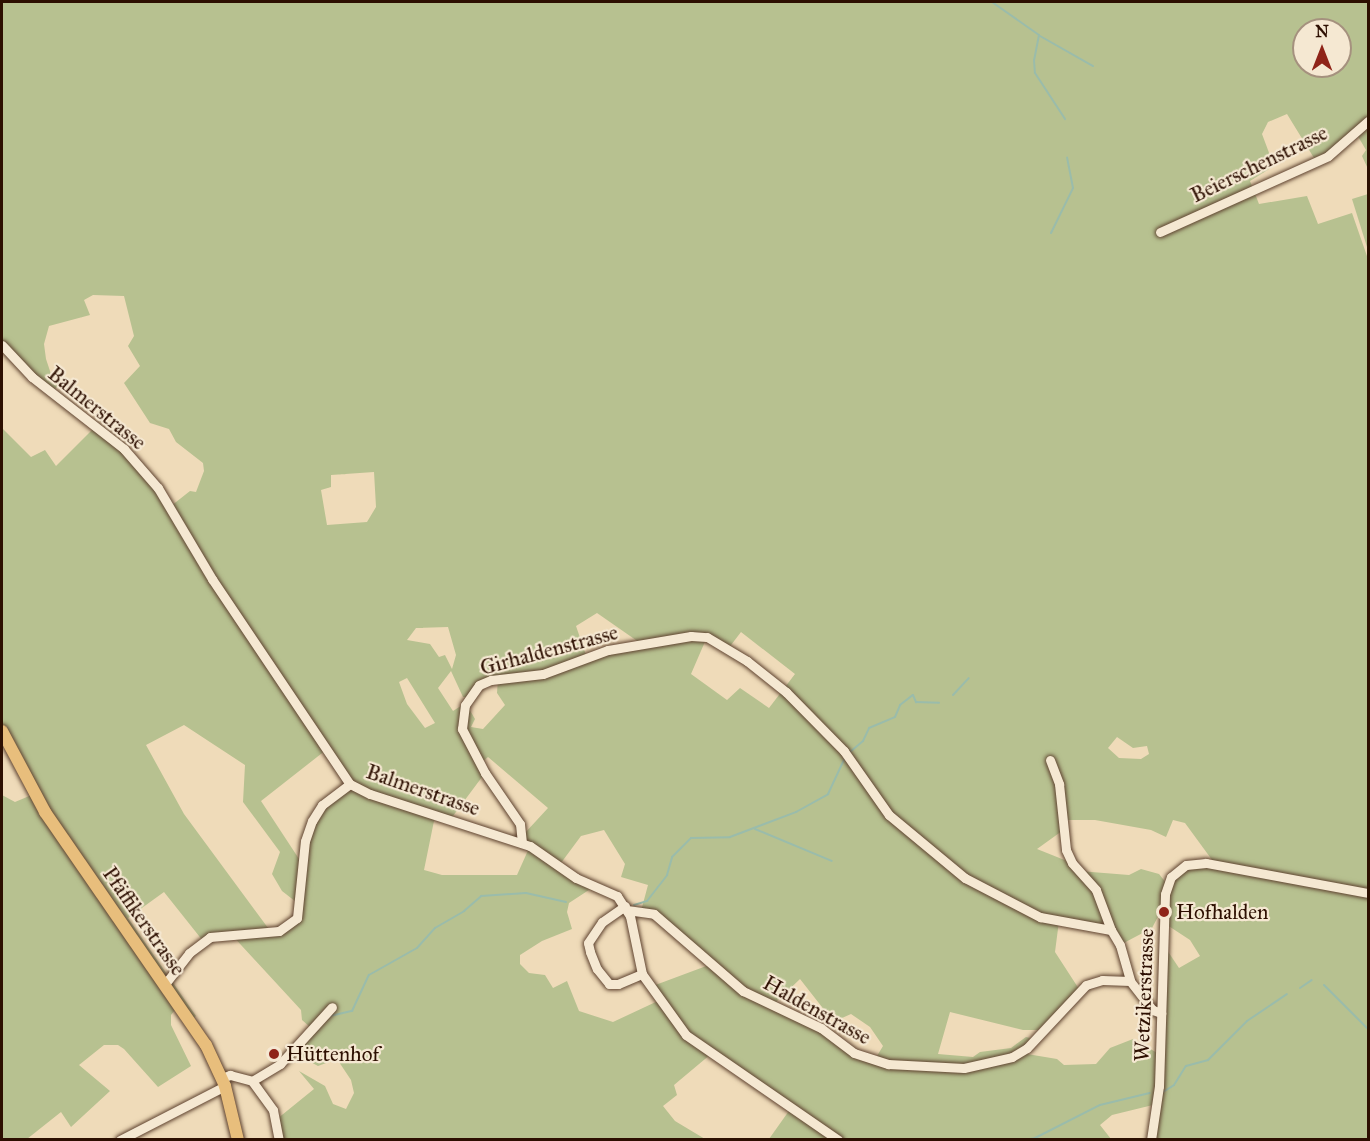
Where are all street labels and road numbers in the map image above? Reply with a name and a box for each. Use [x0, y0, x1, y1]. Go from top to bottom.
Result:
street label: Beierschenstrasse [1186, 120, 1332, 208]
street label: Balmerstrasse [43, 361, 151, 455]
street label: Girhaldenstrasse [477, 620, 621, 680]
street label: Balmerstrasse [363, 759, 483, 821]
street label: Pfäffikerstrasse [97, 862, 191, 980]
street label: Wetzikerstrasse [1129, 928, 1159, 1062]
street label: Haldenstrasse [759, 970, 875, 1050]

